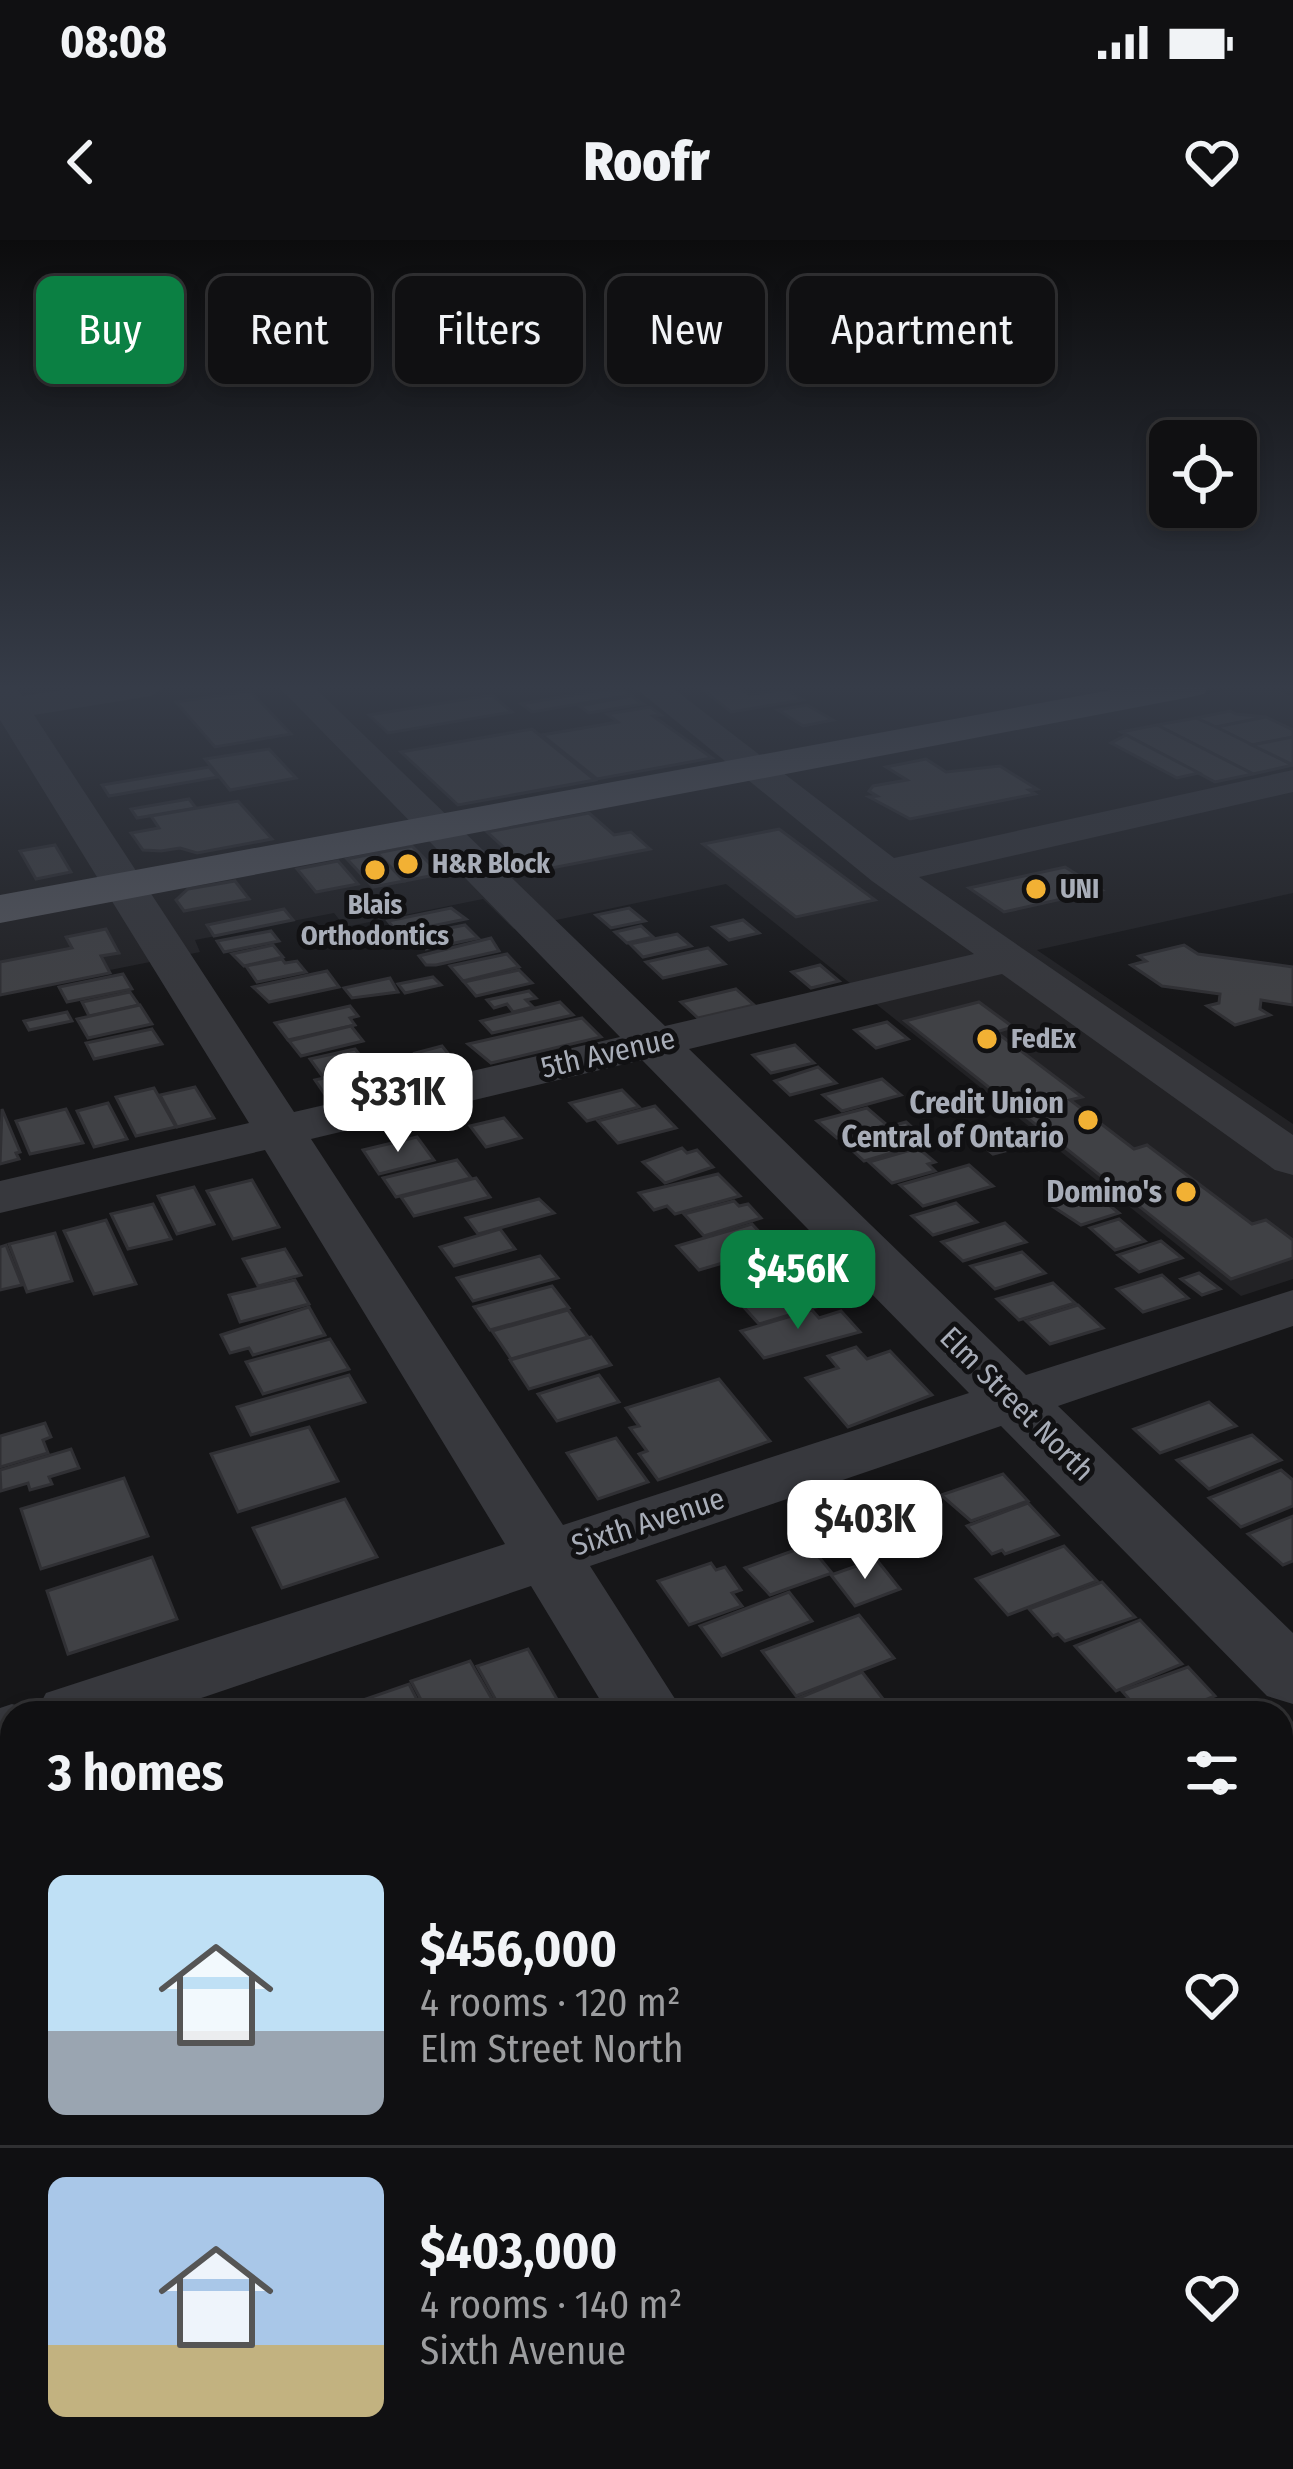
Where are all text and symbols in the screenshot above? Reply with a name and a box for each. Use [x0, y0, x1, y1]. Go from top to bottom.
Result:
text: 08:08 [60, 15, 167, 69]
icon: back [48, 129, 114, 195]
icon: heart [1179, 129, 1245, 195]
text: Roofr [584, 130, 709, 194]
chip: Buy [36, 276, 184, 384]
chip: Rent [208, 276, 371, 384]
chip: Filters [395, 276, 583, 384]
chip: New [607, 276, 765, 384]
chip: Apartment [789, 276, 1055, 384]
map controls [1149, 420, 1257, 528]
button: locate [1149, 420, 1257, 528]
place label: H&R Block [432, 848, 550, 880]
marker: H&R Block [395, 851, 421, 877]
marker: Blais Orthodontics [362, 857, 388, 883]
place label: UNI [1060, 873, 1099, 905]
marker: UNI [1023, 876, 1049, 902]
place label: Blais Orthodontics [301, 889, 449, 952]
street label: 5th Avenue [538, 1020, 678, 1086]
place label: FedEx [1011, 1023, 1076, 1055]
marker: FedEx [974, 1026, 1000, 1052]
pin: $331K [314, 1053, 482, 1155]
text: $331K [351, 1069, 445, 1115]
place label: Credit Union Central of Ontario [842, 1085, 1064, 1155]
marker: Credit Union Central of Ontario [1075, 1107, 1101, 1133]
place label: Domino's [1046, 1174, 1162, 1210]
marker: Domino's [1173, 1179, 1199, 1205]
pin: $456K [714, 1230, 882, 1332]
text: $456K [747, 1246, 849, 1292]
street label: Elm Street North [933, 1320, 1101, 1488]
street label: Sixth Avenue [567, 1480, 729, 1564]
pin: $403K [781, 1480, 949, 1582]
text: $403K [814, 1496, 916, 1542]
icon: filters [1179, 1740, 1245, 1806]
text: 3 homes [48, 1742, 224, 1804]
text: $456,000 [420, 1918, 617, 1980]
icon: home [144, 1923, 288, 2067]
icon: heart [1179, 1962, 1245, 2028]
text: 4 rooms · 120 m² [420, 1980, 681, 2026]
text: Elm Street North [420, 2026, 684, 2072]
text: $403,000 [420, 2220, 617, 2282]
icon: home [144, 2225, 288, 2369]
icon: heart [1179, 2264, 1245, 2330]
text: 4 rooms · 140 m² [420, 2282, 682, 2328]
text: Sixth Avenue [420, 2328, 626, 2374]

